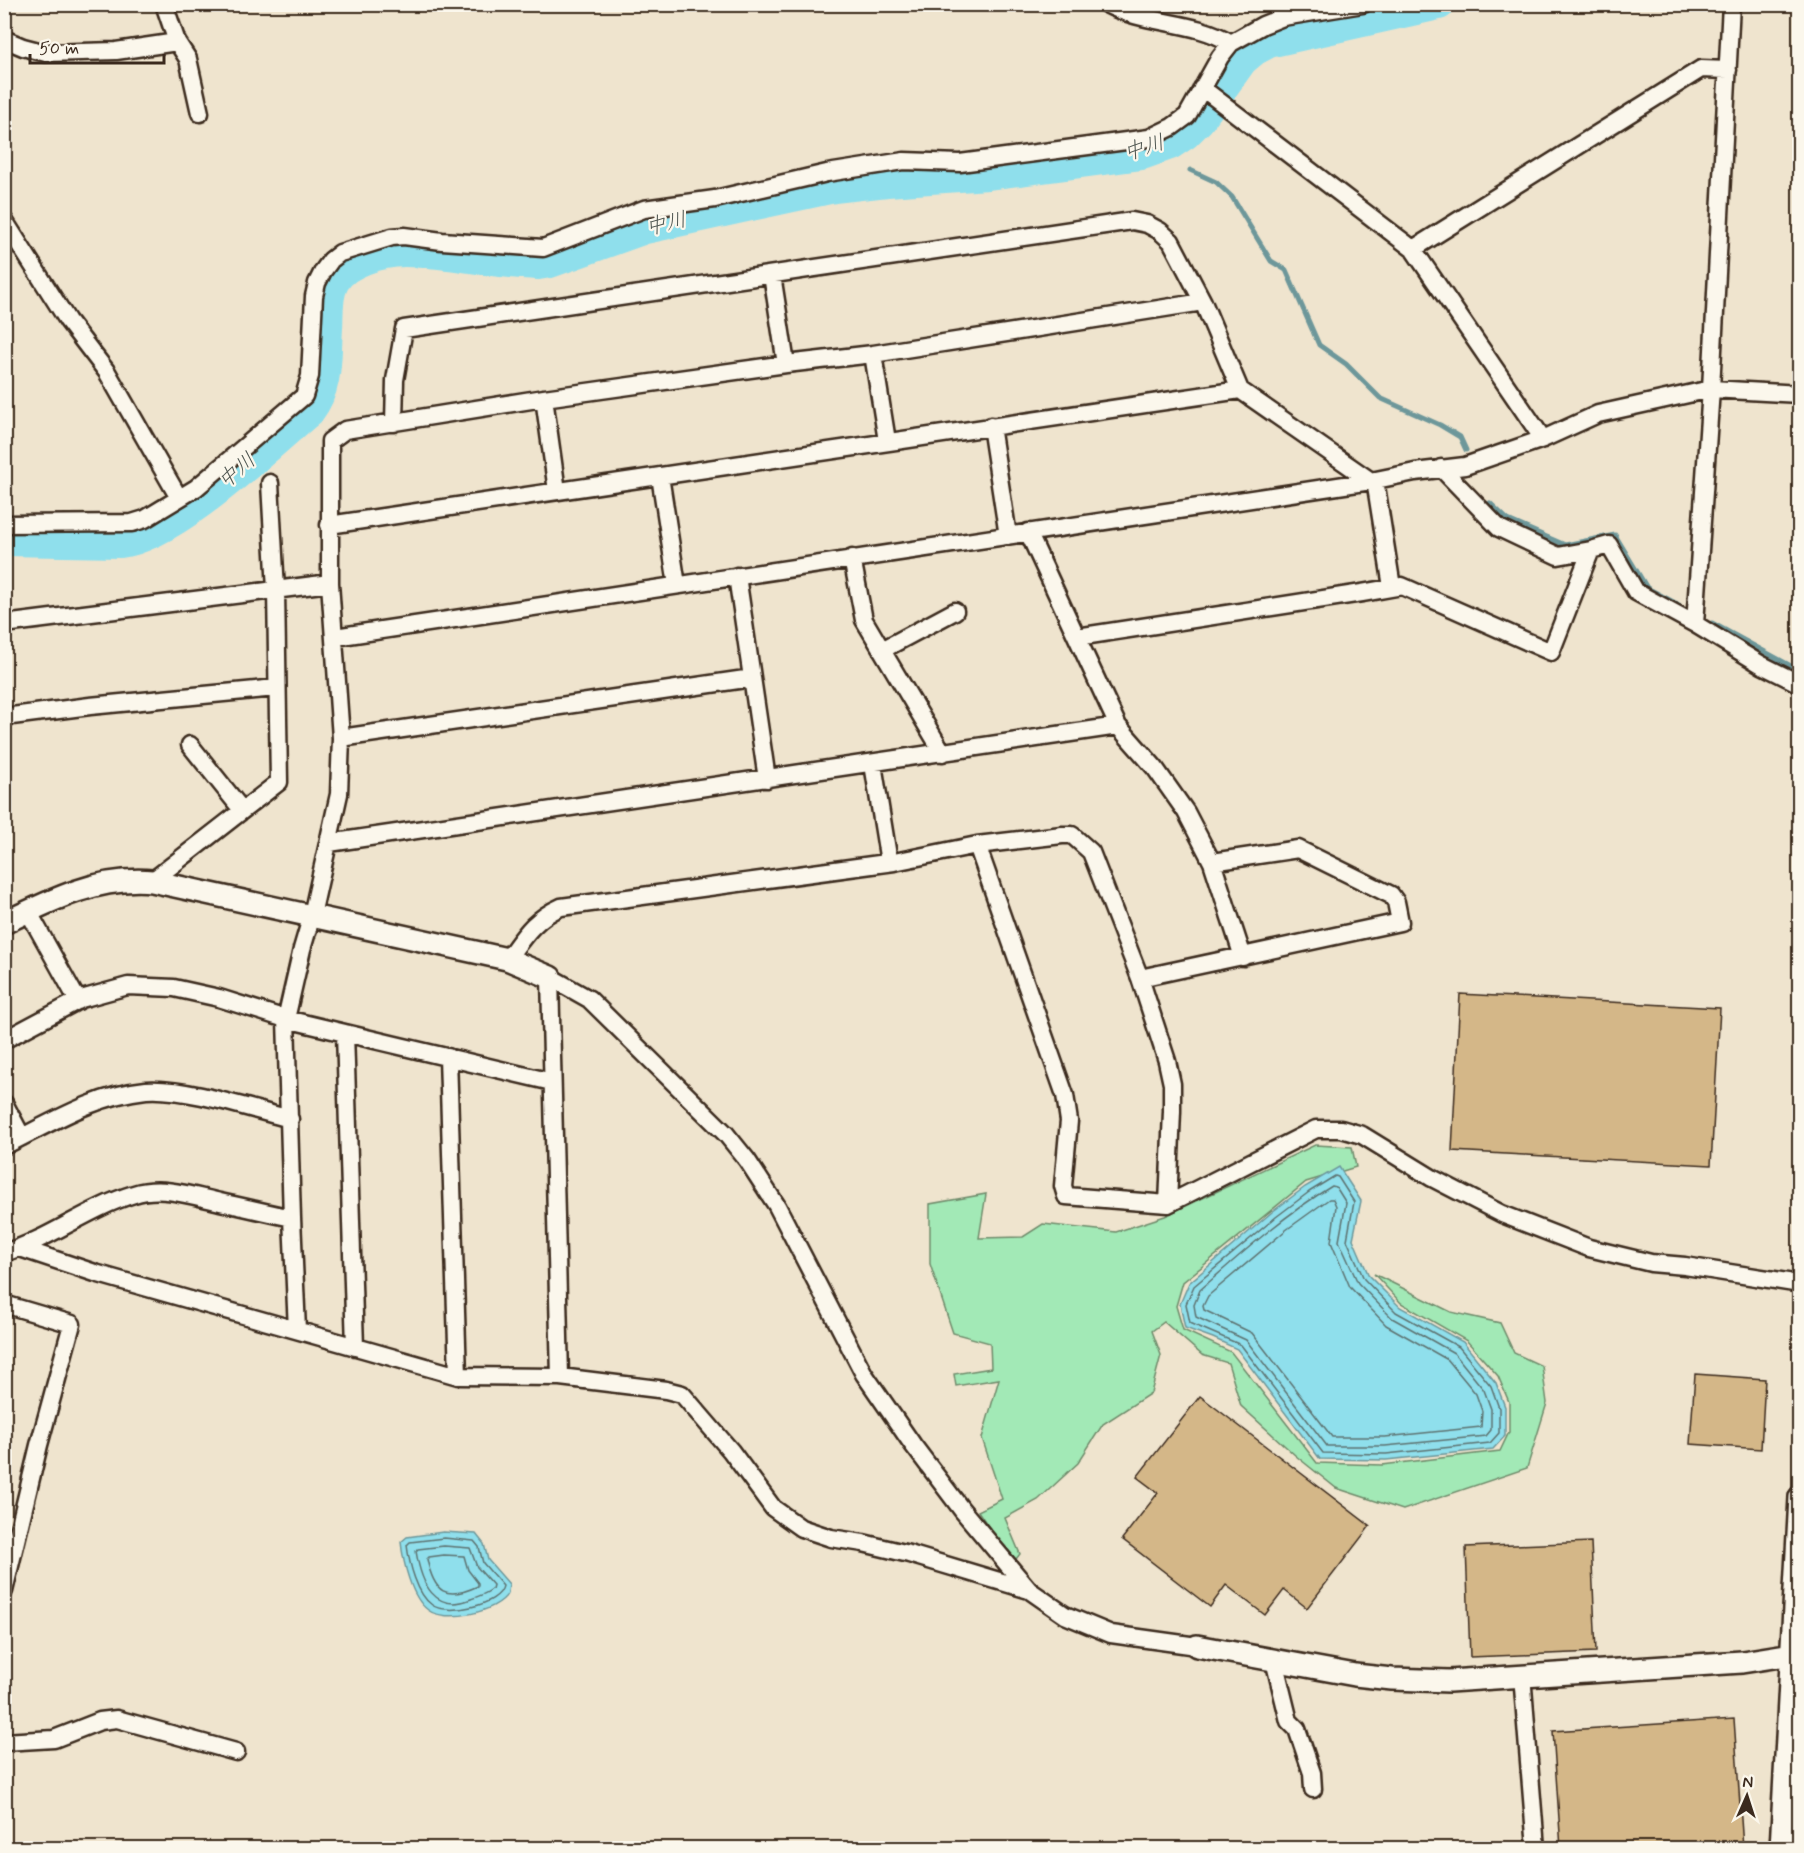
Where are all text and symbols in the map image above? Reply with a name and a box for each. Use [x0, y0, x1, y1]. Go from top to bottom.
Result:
scale bar [30, 27, 164, 65]
text: 50 m [39, 37, 79, 61]
water label: 中川 [1120, 128, 1168, 168]
water label: 中川 [642, 206, 690, 242]
water label: 中川 [212, 447, 262, 495]
north arrow [1717, 1766, 1777, 1826]
text: N [1742, 1772, 1754, 1793]

